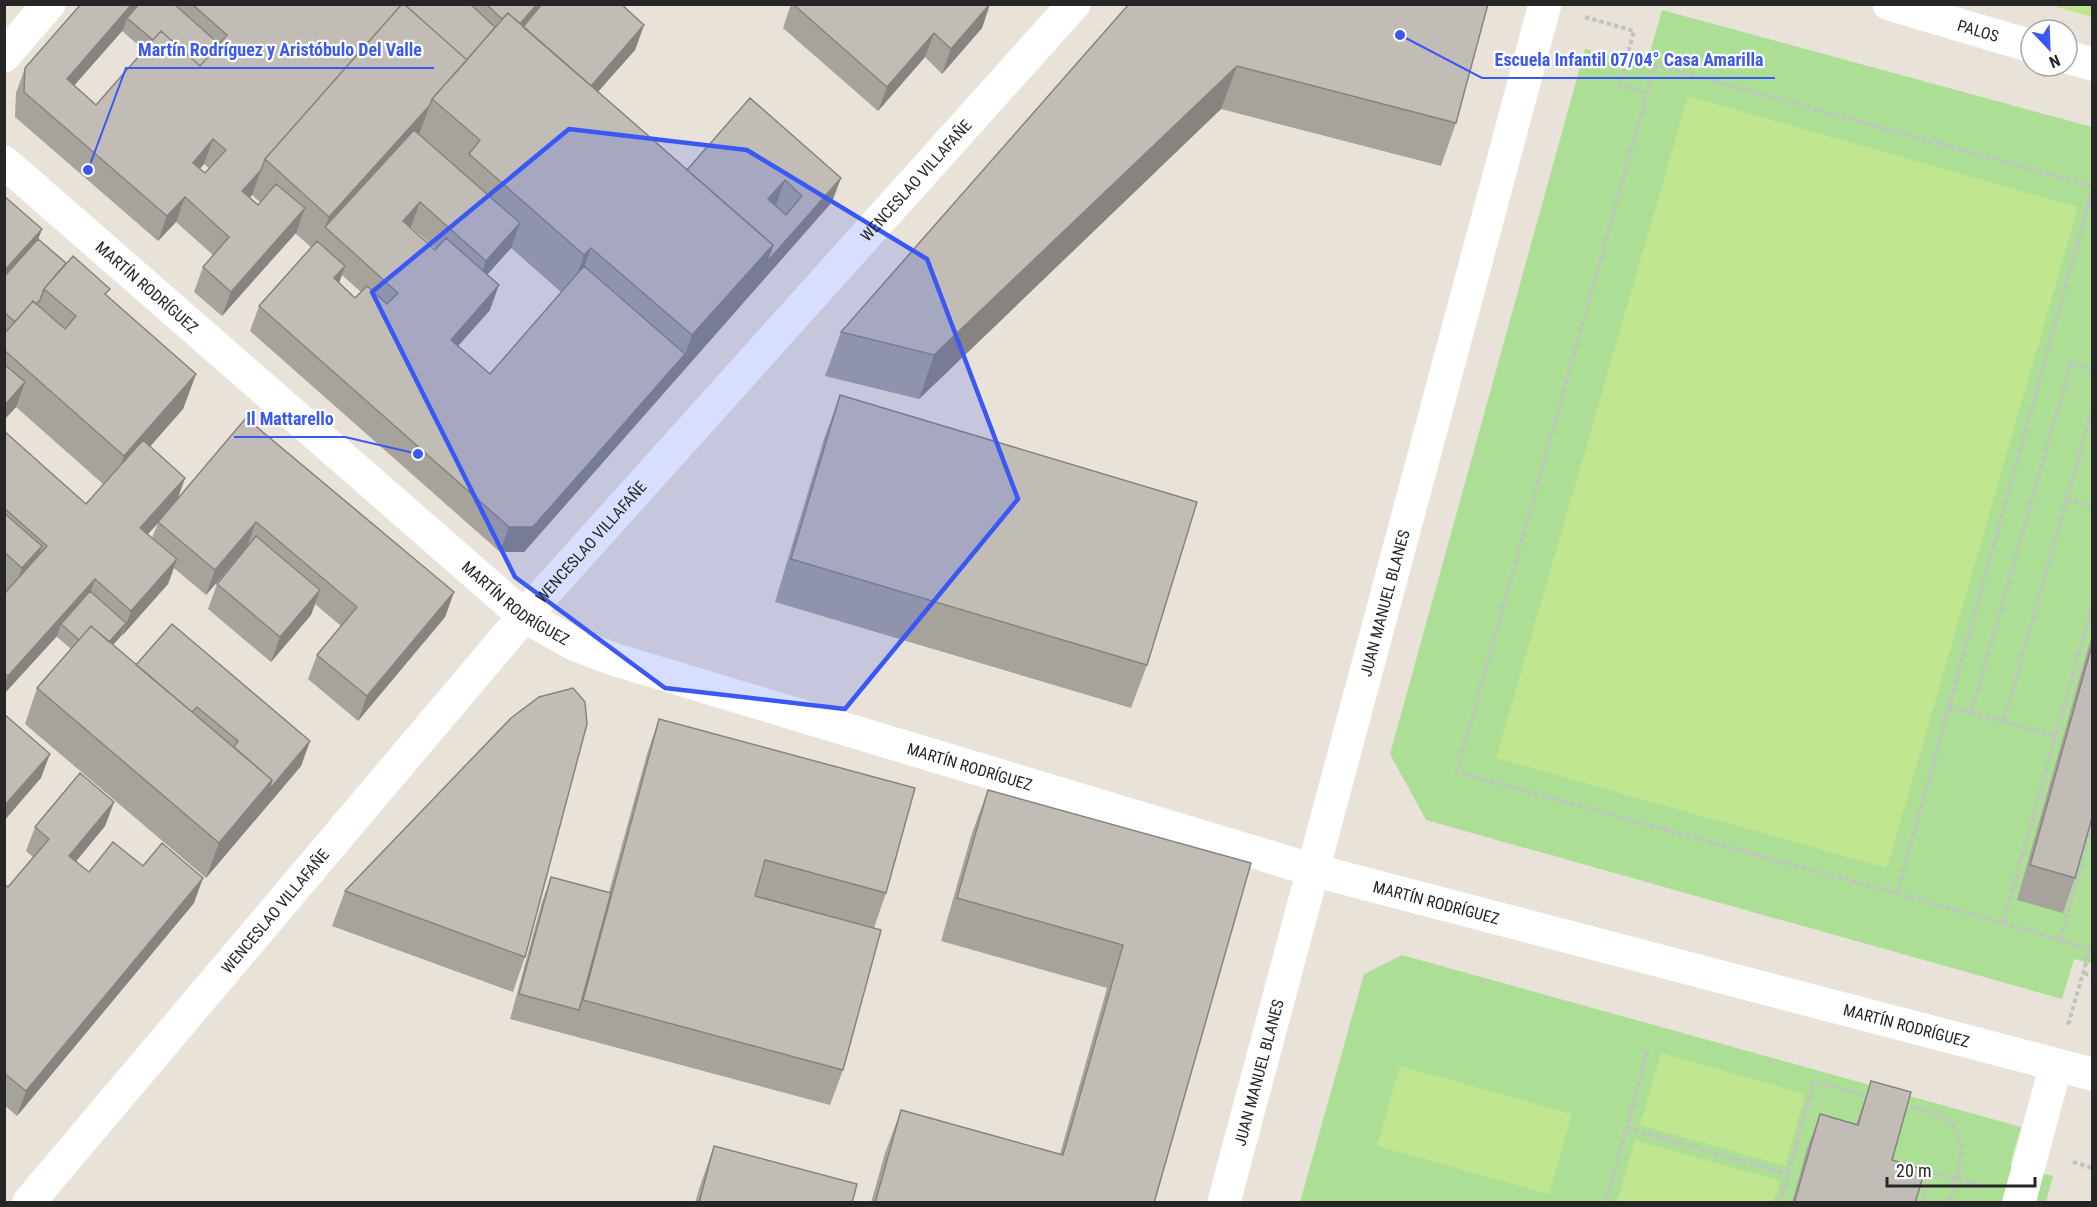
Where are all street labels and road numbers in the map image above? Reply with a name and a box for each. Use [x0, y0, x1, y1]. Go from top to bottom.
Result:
street label: PALOS [1955, 15, 2001, 45]
street label: WENCESLAO VILLAFAÑE [856, 116, 975, 245]
street label: MARTÍN RODRÍGUEZ [92, 237, 202, 337]
street label: WENCESLAO VILLAFAÑE [531, 477, 650, 606]
street label: JUAN MANUEL BLANES [1356, 528, 1413, 678]
street label: MARTÍN RODRÍGUEZ [458, 557, 573, 649]
street label: MARTÍN RODRÍGUEZ [905, 739, 1035, 794]
street label: WENCESLAO VILLAFAÑE [217, 845, 333, 977]
street label: MARTÍN RODRÍGUEZ [1371, 877, 1502, 928]
street label: JUAN MANUEL BLANES [1230, 997, 1287, 1148]
street label: MARTÍN RODRÍGUEZ [1841, 1000, 1972, 1051]

